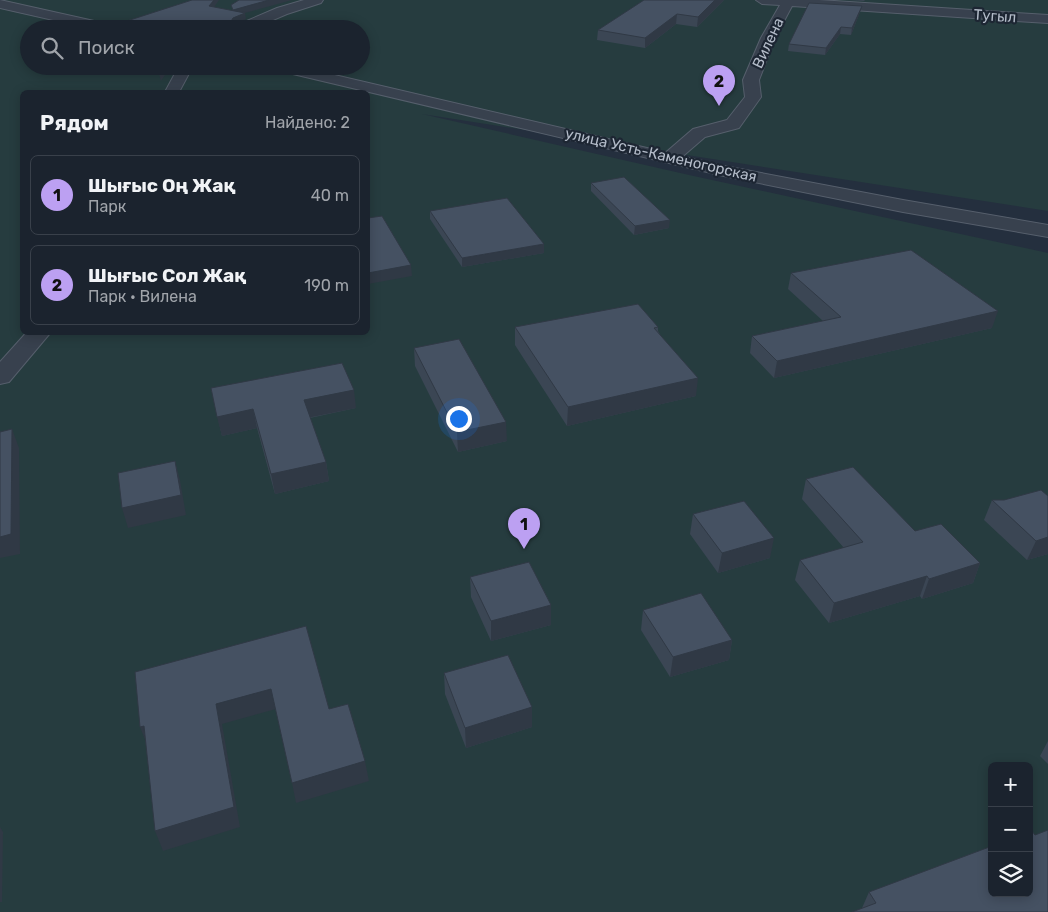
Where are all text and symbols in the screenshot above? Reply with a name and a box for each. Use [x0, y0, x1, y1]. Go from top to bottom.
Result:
street label: Тугыл [973, 6, 1017, 26]
street label: Вилена [749, 15, 787, 71]
search box [20, 20, 370, 75]
icon: search [38, 34, 66, 62]
text: Поиск [78, 36, 135, 59]
pin: 2 [703, 65, 735, 106]
text: Рядом [40, 110, 109, 135]
text: Найдено: 2 [265, 113, 350, 132]
street label: улица Усть-Каменогорская [563, 124, 759, 186]
text: Шығыс Оң Жақ [88, 174, 236, 197]
text: 1 [53, 186, 61, 205]
text: 40 m [311, 186, 349, 205]
text: Парк [88, 197, 126, 216]
text: Шығыс Сол Жақ [88, 264, 246, 287]
text: 2 [52, 276, 62, 295]
text: 190 m [304, 276, 349, 295]
text: Парк · Вилена [88, 287, 197, 306]
your location [446, 406, 472, 432]
pin: 1 [508, 508, 540, 549]
map controls [988, 762, 1033, 897]
button: + [988, 762, 1033, 807]
button: − [988, 807, 1033, 852]
button: layers [988, 852, 1033, 897]

